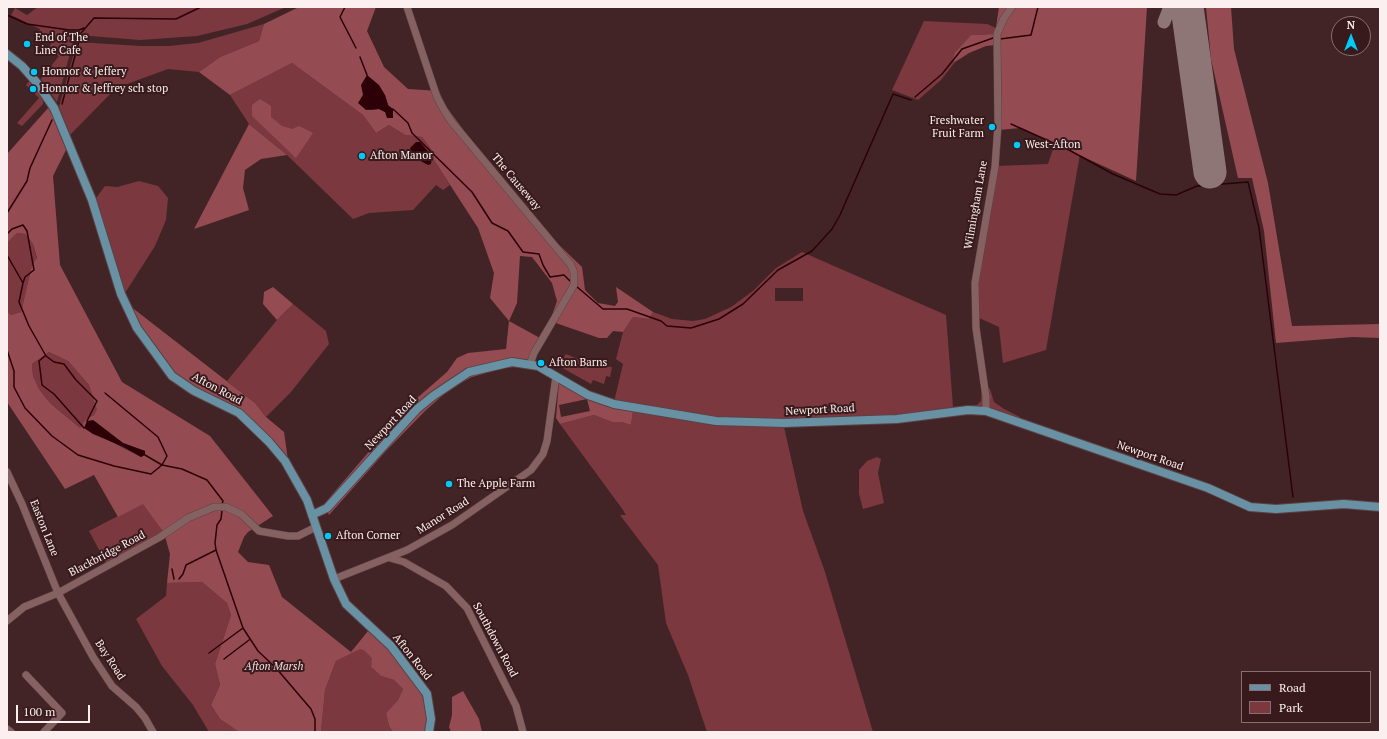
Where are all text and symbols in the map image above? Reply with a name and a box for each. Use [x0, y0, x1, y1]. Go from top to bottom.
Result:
north arrow [1331, 16, 1371, 56]
text: N [1347, 18, 1355, 32]
place label: End of The Line Cafe [35, 31, 88, 57]
marker: End of The Line Cafe [22, 39, 32, 49]
place label: Honnor & Jeffery [42, 65, 126, 79]
marker: Honnor & Jeffery [29, 67, 39, 77]
place label: Honnor & Jeffrey sch stop [41, 82, 168, 96]
marker: Honnor & Jeffrey sch stop [28, 84, 38, 94]
place label: Freshwater Fruit Farm [930, 114, 984, 140]
marker: Freshwater Fruit Farm [987, 122, 997, 132]
place label: West-Afton [1025, 138, 1081, 152]
marker: West-Afton [1012, 140, 1022, 150]
place label: Afton Manor [370, 149, 432, 163]
marker: Afton Manor [357, 151, 367, 161]
street label: The Causeway [489, 151, 543, 213]
street label: Wilmingham Lane [962, 160, 990, 250]
place label: Afton Barns [549, 356, 607, 370]
marker: Afton Barns [536, 358, 546, 368]
street label: Afton Road [190, 370, 244, 408]
street label: Newport Road [363, 393, 419, 453]
street label: Newport Road [785, 402, 855, 418]
street label: Newport Road [1115, 438, 1185, 474]
place label: The Apple Farm [457, 477, 535, 491]
marker: The Apple Farm [444, 479, 454, 489]
street label: Manor Road [414, 495, 472, 537]
street label: Easton Lane [27, 498, 61, 558]
street label: Blackbridge Road [67, 528, 147, 580]
place label: Afton Corner [336, 529, 400, 543]
marker: Afton Corner [323, 531, 333, 541]
street label: Southdown Road [470, 600, 520, 680]
street label: Afton Road [390, 631, 434, 683]
street label: Bay Road [92, 637, 128, 683]
park label: Afton Marsh [245, 660, 303, 674]
legend [1241, 671, 1371, 723]
text: Road [1279, 680, 1306, 695]
scale bar [18, 697, 92, 723]
text: Park [1279, 700, 1303, 715]
text: 100 m [23, 704, 55, 719]

